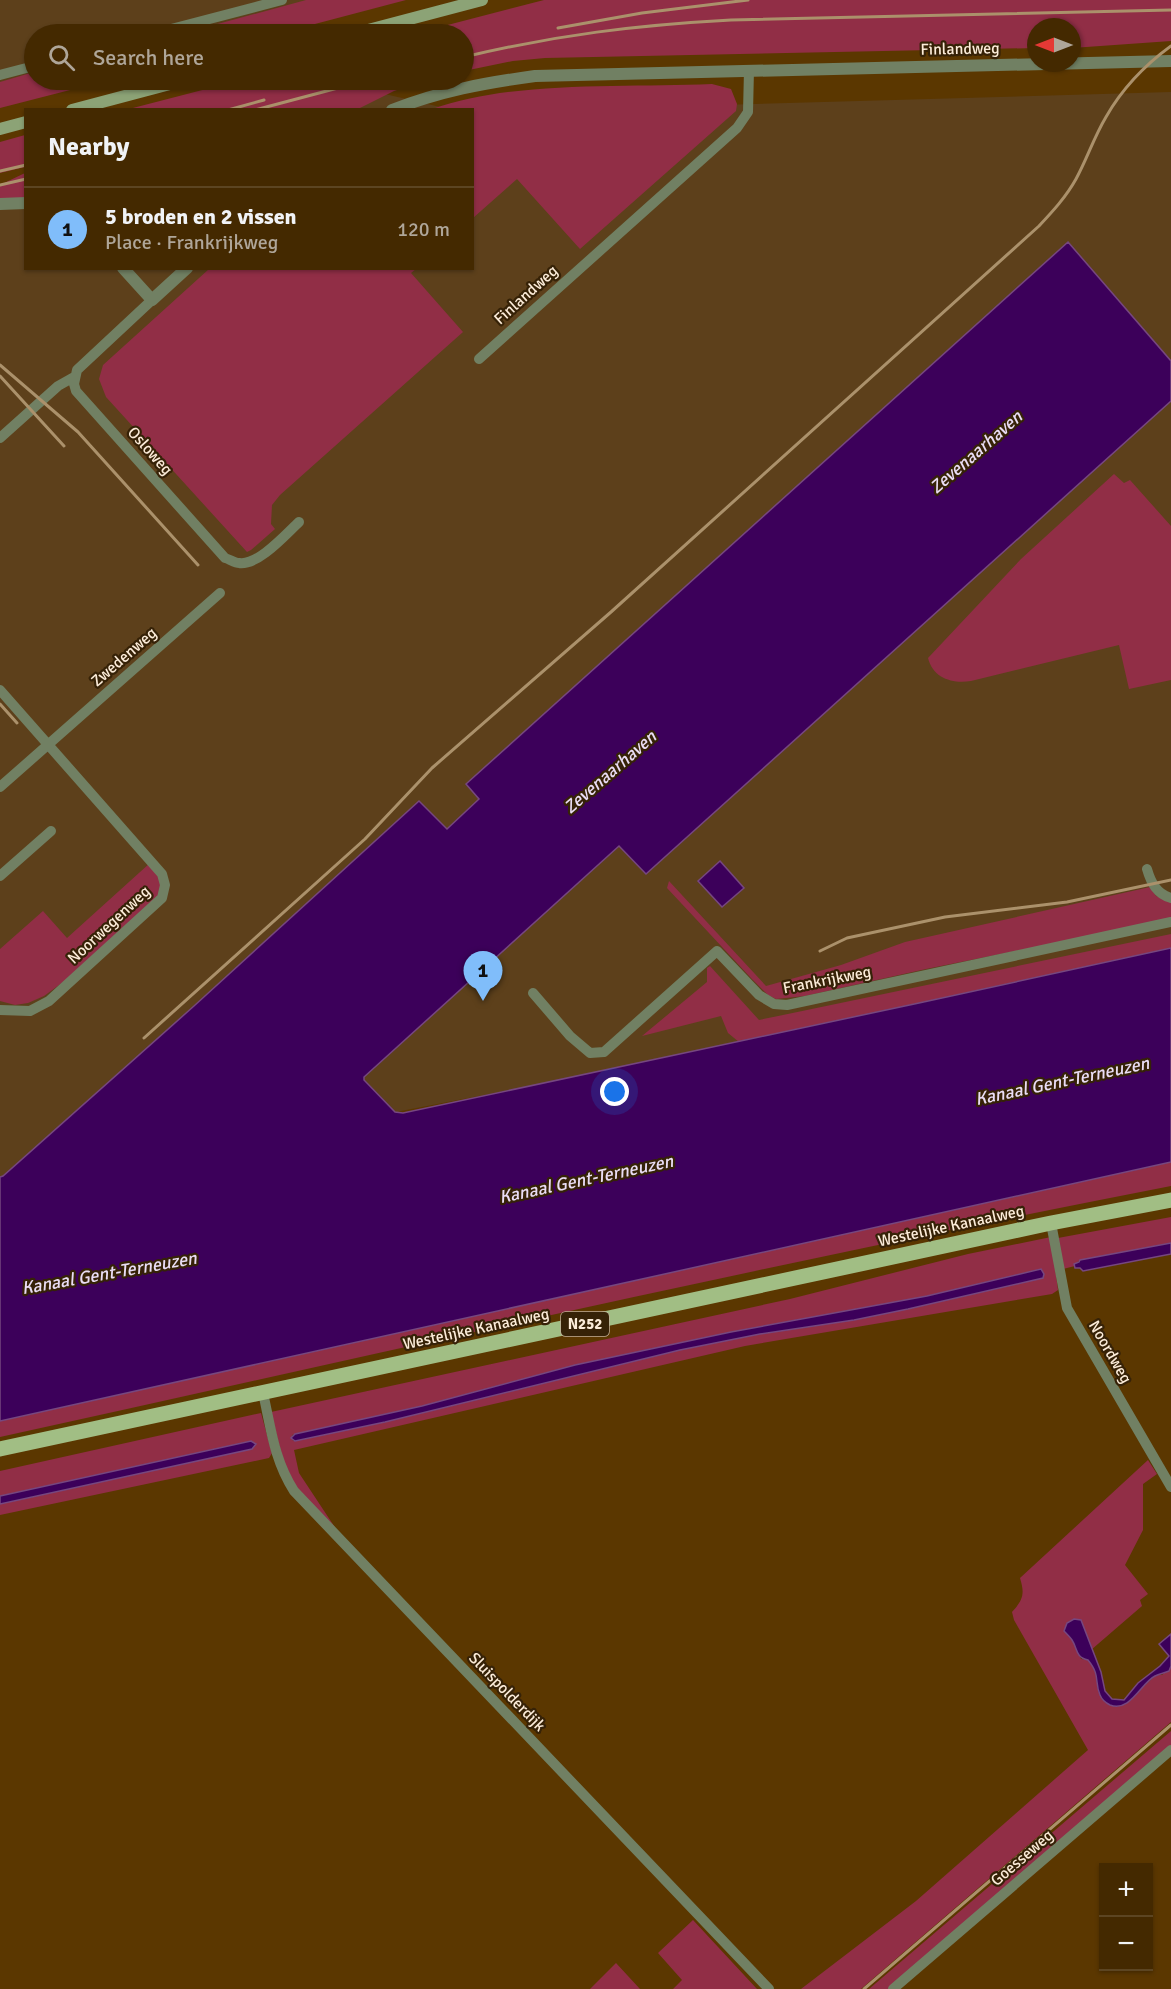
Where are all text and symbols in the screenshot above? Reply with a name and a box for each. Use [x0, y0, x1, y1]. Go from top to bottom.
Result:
north arrow [1027, 18, 1081, 72]
search box [24, 24, 474, 90]
street label: Finlandweg [920, 38, 1000, 60]
icon: search [45, 41, 78, 74]
text: Search here [93, 44, 204, 71]
text: Nearby [48, 131, 129, 163]
text: 5 broden en 2 vissen [105, 203, 297, 230]
text: 1 [62, 217, 73, 242]
text: 120 m [397, 217, 450, 242]
text: Place · Frankrijkweg [105, 230, 278, 255]
street label: Finlandweg [490, 261, 562, 329]
water label: Zevenaarhaven [925, 405, 1028, 498]
street label: Osloweg [123, 423, 177, 479]
street label: Zwedenweg [87, 623, 161, 691]
water label: Zevenaarhaven [559, 725, 662, 818]
street label: Noorwegenweg [63, 882, 155, 968]
pin: 1 [464, 952, 502, 1001]
street label: Frankrijkweg [781, 962, 873, 998]
water label: Kanaal Gent-Terneuzen [973, 1052, 1152, 1110]
your location [600, 1077, 629, 1106]
water label: Kanaal Gent-Terneuzen [497, 1150, 676, 1208]
street label: Westelijke Kanaalweg [876, 1201, 1026, 1251]
water label: Kanaal Gent-Terneuzen [20, 1247, 199, 1299]
street label: Westelijke Kanaalweg [401, 1304, 551, 1354]
road number: N252 [561, 1312, 609, 1336]
street label: Noordweg [1084, 1317, 1136, 1387]
street label: Sluispolderdijk [464, 1648, 550, 1736]
street label: Goesseweg [987, 1825, 1057, 1891]
map controls [1099, 1863, 1153, 1971]
button: + [1099, 1863, 1153, 1917]
button: − [1099, 1917, 1153, 1971]

